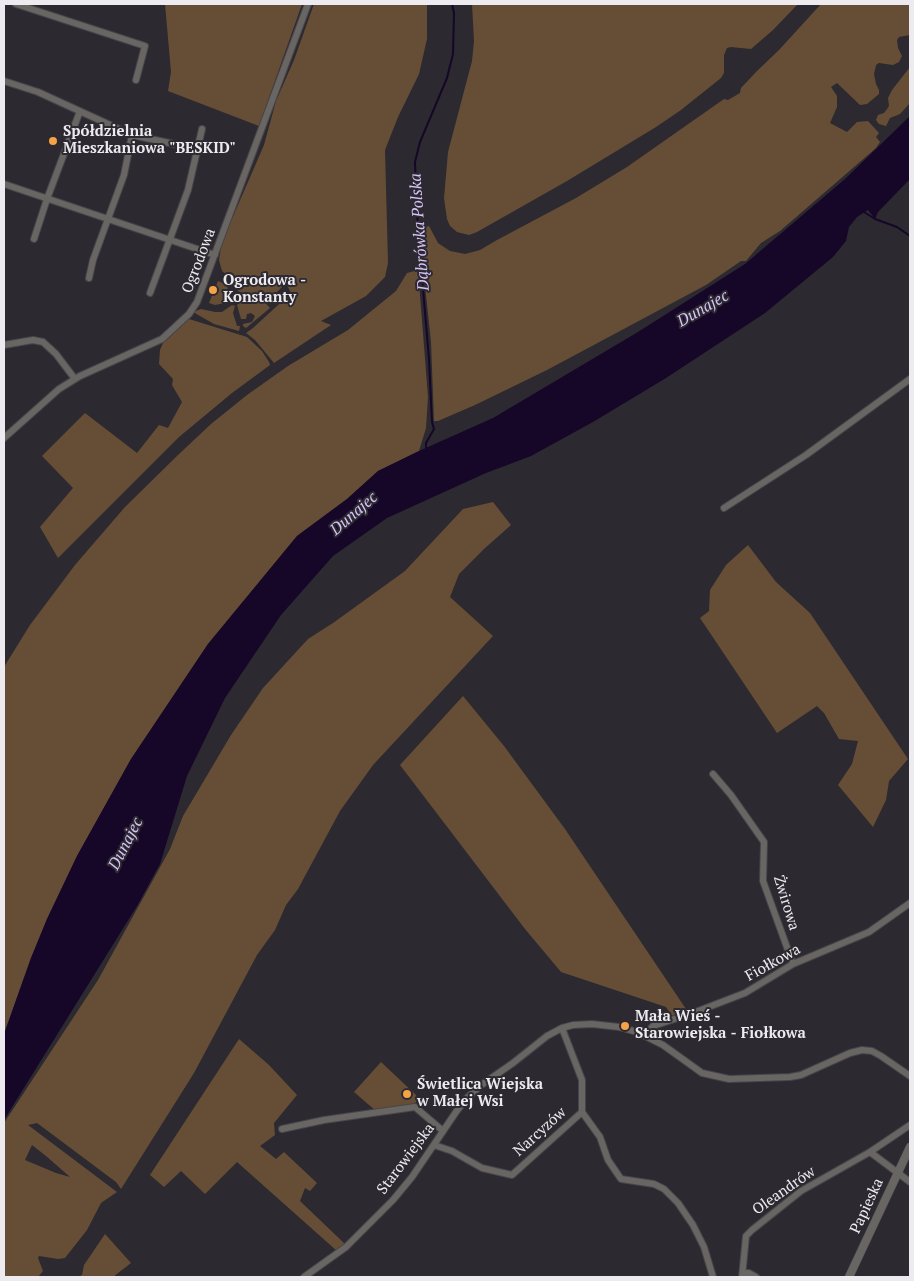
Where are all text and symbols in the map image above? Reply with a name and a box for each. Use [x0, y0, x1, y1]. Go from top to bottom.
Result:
place label: Spółdzielnia Mieszkaniowa "BESKID" [63, 123, 236, 158]
marker: Spółdzielnia Mieszkaniowa "BESKID" [47, 135, 59, 147]
water label: Dąbrówka Polska [406, 172, 434, 292]
street label: Ogrodowa [178, 226, 220, 296]
place label: Ogrodowa - Konstanty [223, 272, 306, 307]
marker: Ogrodowa - Konstanty [207, 284, 219, 296]
water label: Dunajec [674, 287, 732, 331]
water label: Dunajec [327, 488, 381, 540]
water label: Dunajec [105, 815, 147, 873]
street label: Żwirowa [769, 873, 803, 933]
street label: Fiołkowa [742, 941, 804, 985]
place label: Mała Wieś - Starowiejska - Fiołkowa [635, 1008, 806, 1043]
marker: Mała Wieś - Starowiejska - Fiołkowa [619, 1020, 631, 1032]
place label: Świetlica Wiejska w Małej Wsi [417, 1076, 543, 1111]
marker: Świetlica Wiejska w Małej Wsi [401, 1088, 413, 1100]
street label: Narcyzów [510, 1104, 570, 1160]
street label: Starowiejska [373, 1120, 439, 1198]
street label: Oleandrów [749, 1163, 819, 1219]
street label: Papieska [846, 1176, 888, 1236]

